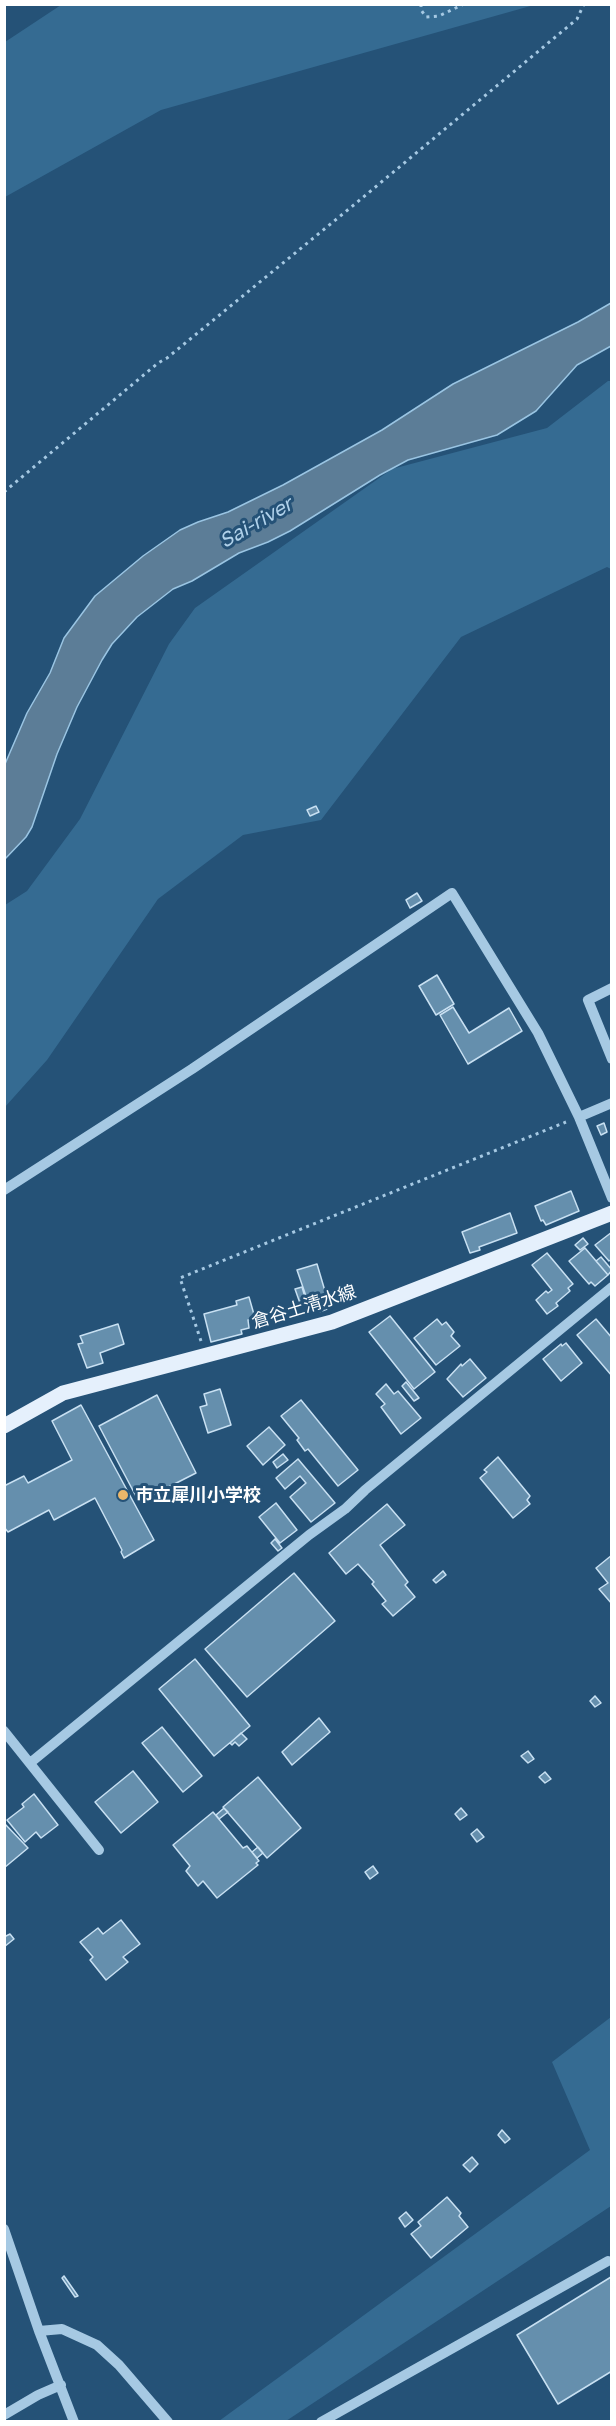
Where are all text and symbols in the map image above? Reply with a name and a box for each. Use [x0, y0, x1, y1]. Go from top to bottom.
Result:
water label: Sai-river [215, 493, 297, 553]
street label: 倉谷土清水線 [249, 1281, 359, 1333]
place label: 市立犀川小学校 [135, 1484, 261, 1506]
marker: 市立犀川小学校 [116, 1488, 130, 1502]

